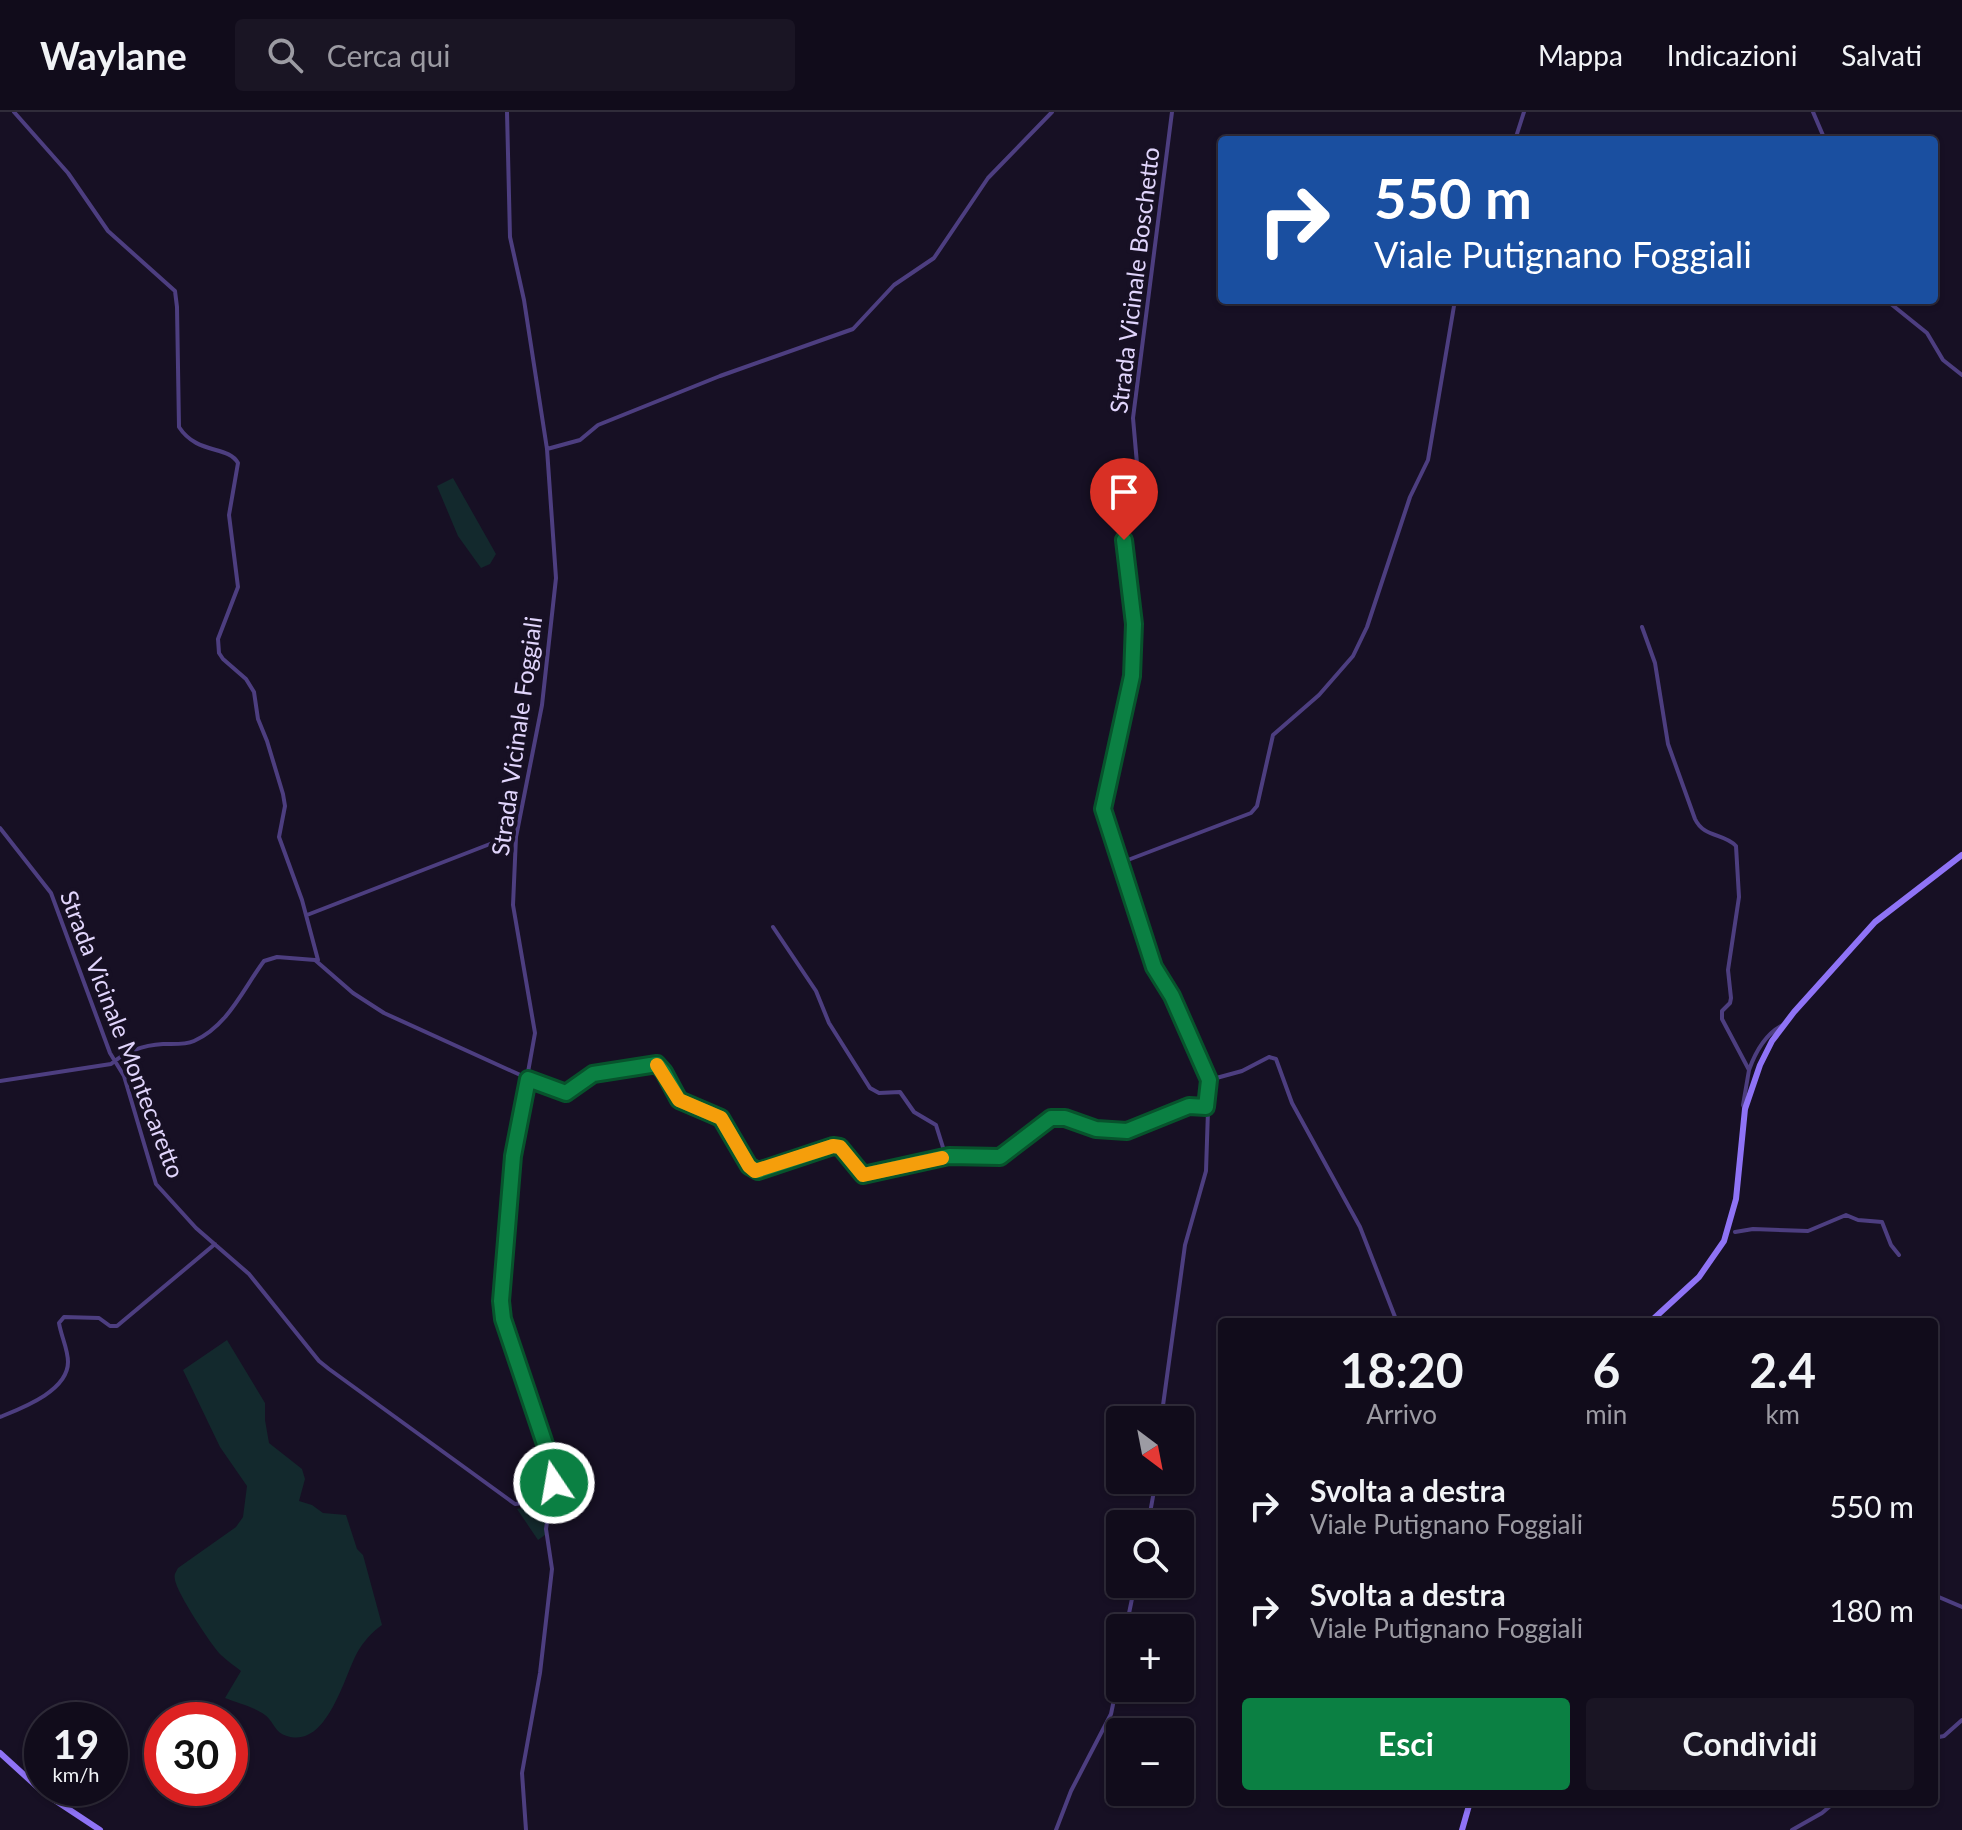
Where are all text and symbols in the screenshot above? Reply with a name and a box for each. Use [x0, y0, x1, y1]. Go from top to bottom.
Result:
search box [235, 19, 795, 91]
text: Waylane [40, 32, 187, 78]
icon: search [263, 33, 307, 77]
text: Cerca qui [327, 37, 450, 73]
text: Mappa [1538, 38, 1623, 72]
text: Indicazioni [1667, 38, 1797, 72]
text: Salvati [1841, 38, 1922, 72]
street label: Strada Vicinale Boschetto [1103, 145, 1165, 415]
text: 550 m [1374, 164, 1532, 231]
icon: right [1242, 168, 1346, 272]
text: Viale Putignano Foggiali [1374, 232, 1752, 276]
pin [1090, 458, 1158, 540]
icon: arrive [1102, 470, 1146, 514]
street label: Strada Vicinale Foggiali [485, 614, 547, 858]
street label: Strada Vicinale Montecaretto [55, 886, 191, 1182]
text: 18:20 [1340, 1341, 1463, 1398]
text: 6 [1592, 1341, 1620, 1398]
text: 2.4 [1749, 1341, 1816, 1398]
text: Arrivo [1366, 1398, 1437, 1430]
text: min [1585, 1398, 1627, 1430]
text: km [1765, 1398, 1800, 1430]
north arrow [1106, 1406, 1194, 1494]
map controls [1106, 1406, 1194, 1806]
position arrow [512, 1441, 596, 1525]
text: Svolta a destra [1310, 1472, 1506, 1508]
icon: right [1242, 1484, 1286, 1528]
text: 550 m [1829, 1488, 1914, 1524]
text: Viale Putignano Foggiali [1310, 1508, 1583, 1540]
button: search [1106, 1510, 1194, 1598]
text: Svolta a destra [1310, 1576, 1506, 1612]
icon: right [1242, 1588, 1286, 1632]
text: 180 m [1829, 1592, 1914, 1628]
text: Viale Putignano Foggiali [1310, 1612, 1583, 1644]
button: + [1106, 1614, 1194, 1702]
button: Esci [1242, 1698, 1570, 1790]
button: Condividi [1586, 1698, 1914, 1790]
speed limit sign: 30 [144, 1702, 248, 1806]
button: − [1106, 1718, 1194, 1806]
text: 19 [53, 1720, 99, 1768]
text: km/h [53, 1762, 99, 1786]

